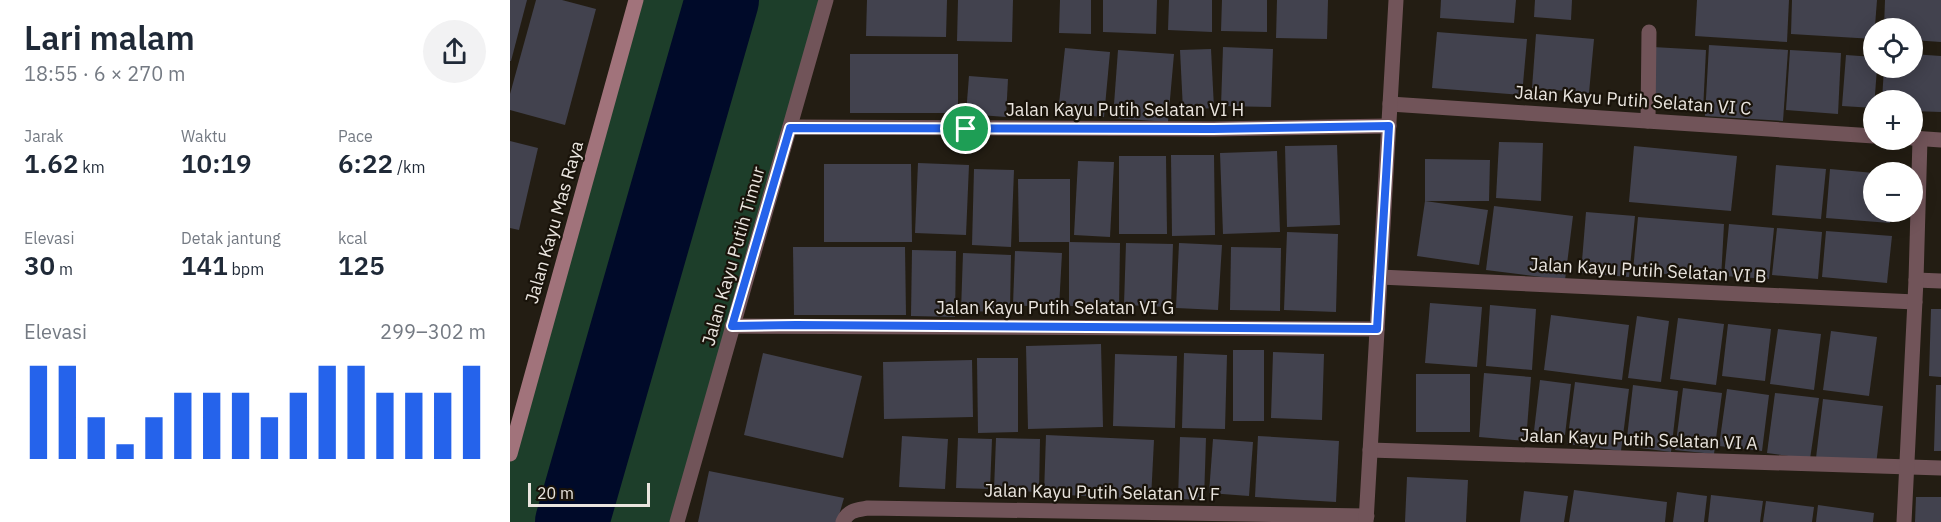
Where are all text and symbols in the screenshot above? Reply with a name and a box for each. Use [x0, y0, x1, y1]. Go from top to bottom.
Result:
text: Lari malam [24, 16, 195, 59]
map controls [1863, 18, 1923, 222]
button: locate [1863, 18, 1923, 78]
button: share [423, 20, 486, 83]
text: 18:55 · 6 × 270 m [24, 60, 185, 87]
street label: Jalan Kayu Putih Selatan VI C [1514, 80, 1752, 120]
button: + [1863, 90, 1923, 150]
street label: Jalan Kayu Putih Selatan VI H [1006, 98, 1244, 121]
pin [940, 103, 991, 154]
icon: arrive [949, 112, 982, 145]
text: Jarak [24, 126, 64, 146]
text: Waktu [181, 126, 227, 146]
text: Pace [338, 126, 373, 146]
street label: Jalan Kayu Mas Raya [520, 138, 588, 306]
text: 1.62 [24, 146, 79, 180]
text: 10:19 [181, 146, 252, 180]
text: 6:22 [338, 146, 393, 180]
text: km [79, 157, 105, 177]
text: /km [393, 157, 425, 177]
button: − [1863, 162, 1923, 222]
street label: Jalan Kayu Putih Timur [696, 163, 770, 348]
text: Elevasi [24, 228, 74, 248]
text: Detak jantung [181, 228, 281, 248]
text: kcal [338, 228, 367, 248]
text: 30 [24, 248, 55, 282]
text: 141 [181, 248, 228, 282]
text: 125 [338, 248, 385, 282]
street label: Jalan Kayu Putih Selatan VI B [1529, 252, 1767, 288]
text: m [55, 259, 73, 279]
text: bpm [228, 259, 264, 279]
street label: Jalan Kayu Putih Selatan VI G [936, 296, 1174, 319]
text: Elevasi [24, 318, 87, 345]
text: 299–302 m [380, 318, 486, 345]
street label: Jalan Kayu Putih Selatan VI A [1520, 423, 1759, 455]
street label: Jalan Kayu Putih Selatan VI F [984, 478, 1220, 506]
scale bar [528, 480, 650, 508]
text: 20 m [537, 483, 574, 503]

